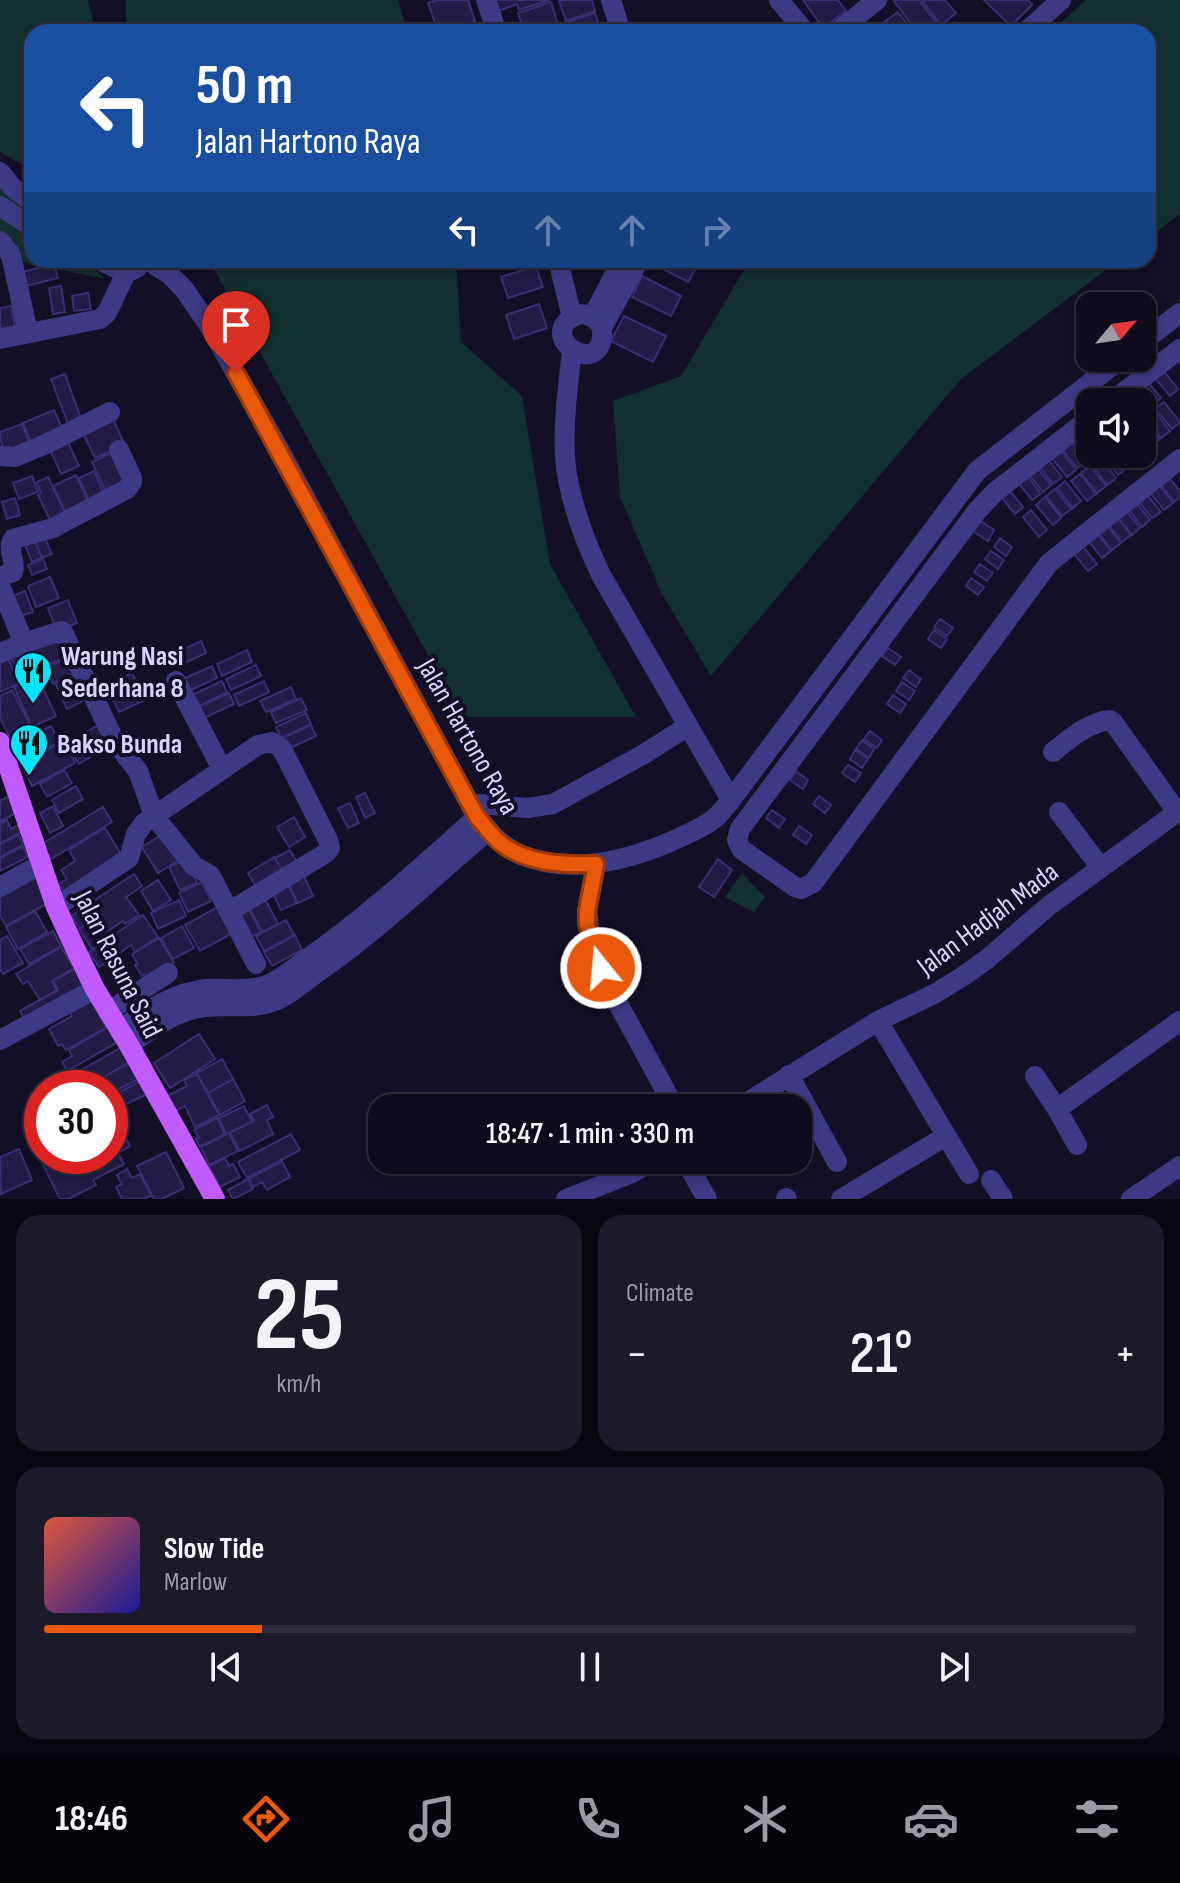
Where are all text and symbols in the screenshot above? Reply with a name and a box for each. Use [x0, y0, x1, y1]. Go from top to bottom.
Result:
text: 50 m [196, 53, 293, 120]
icon: left [64, 56, 168, 160]
text: Jalan Hartono Raya [196, 121, 421, 164]
icon: left [442, 208, 486, 252]
icon: ahead [526, 208, 570, 252]
icon: ahead [610, 208, 654, 252]
icon: right [694, 208, 738, 252]
pin [202, 291, 270, 373]
north arrow [1076, 292, 1156, 372]
map controls [1076, 292, 1156, 468]
icon: arrive [214, 303, 258, 347]
button: sound [1076, 388, 1156, 468]
place label: Warung Nasi Sederhana 8 [61, 640, 184, 705]
restaurant icon: Warung Nasi Sederhana 8 [12, 650, 54, 705]
street label: Jalan Hartono Raya [409, 652, 526, 821]
restaurant icon: Bakso Bunda [8, 722, 50, 777]
place label: Bakso Bunda [57, 728, 182, 761]
street label: Jalan Hadjah Mada [910, 856, 1065, 983]
street label: Jalan Rasuna Said [66, 885, 169, 1044]
position arrow [559, 926, 643, 1010]
speed limit sign: 30 [24, 1070, 128, 1174]
text: 18:47 · 1 min · 330 m [486, 1116, 694, 1152]
text: 25 [253, 1254, 345, 1379]
text: Climate [626, 1278, 694, 1309]
text: 21° [849, 1318, 913, 1390]
text: − [626, 1328, 648, 1381]
text: + [1114, 1328, 1136, 1381]
text: km/h [277, 1369, 321, 1400]
text: Slow Tide [164, 1531, 264, 1567]
text: Marlow [164, 1567, 227, 1598]
icon: previous [204, 1645, 248, 1689]
icon: pause [568, 1645, 612, 1689]
icon: next [932, 1645, 976, 1689]
icon: directions [238, 1791, 294, 1847]
icon: music [404, 1791, 460, 1847]
icon: phone [570, 1791, 626, 1847]
icon: climate [737, 1791, 793, 1847]
icon: car [903, 1791, 959, 1847]
icon: filters [1069, 1791, 1125, 1847]
text: 18:46 [55, 1798, 128, 1841]

